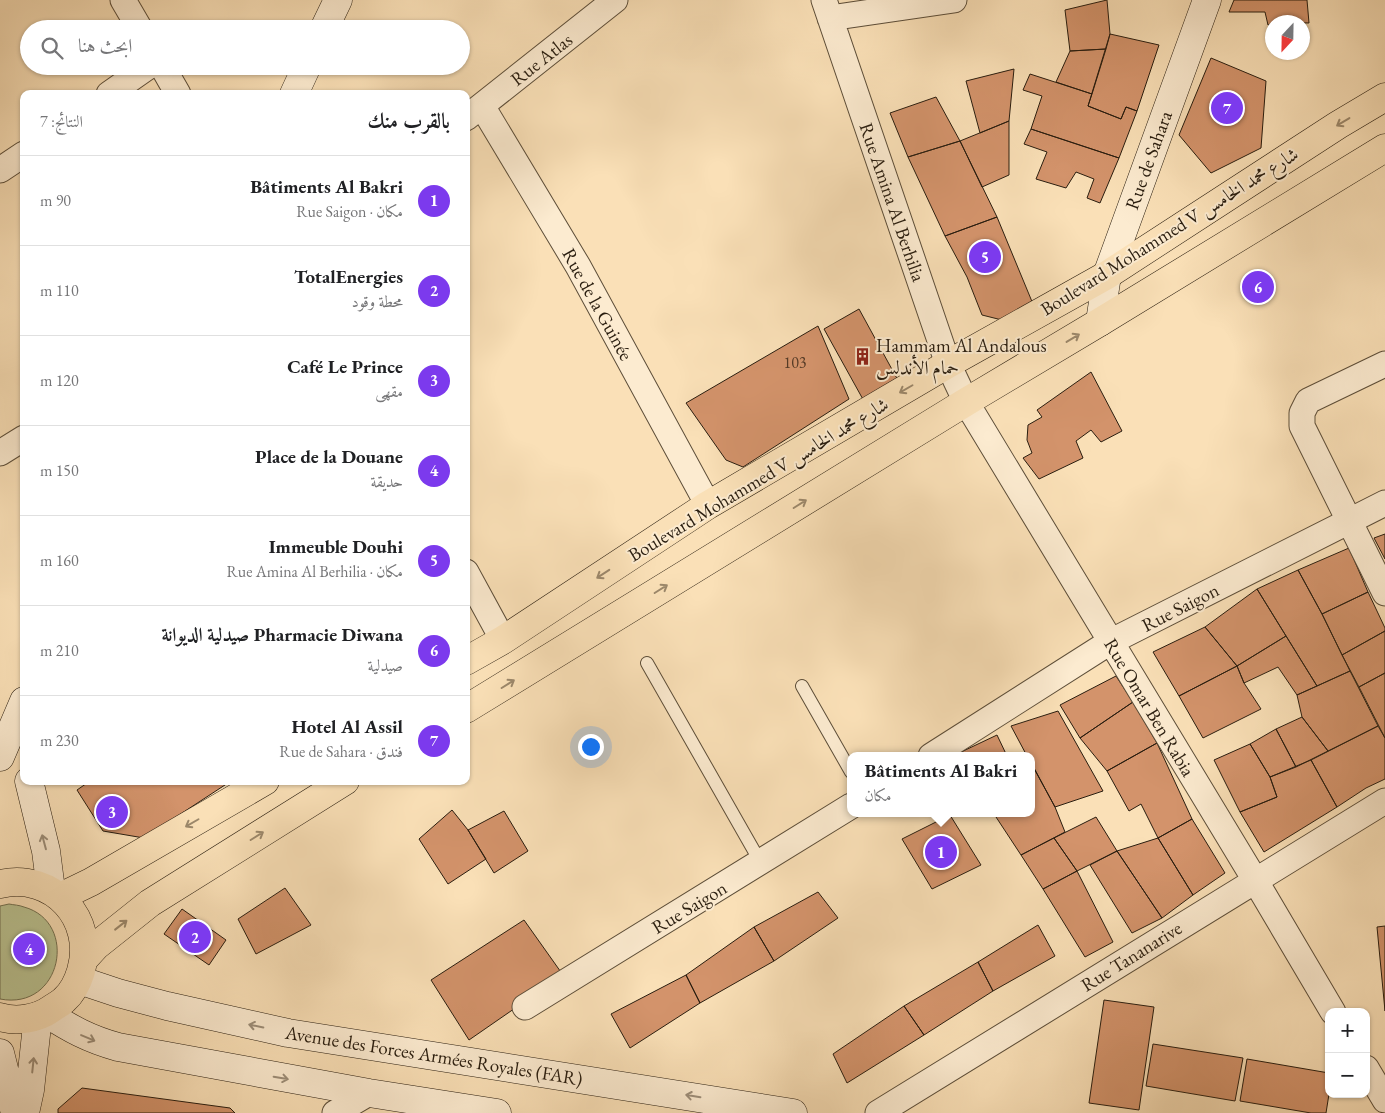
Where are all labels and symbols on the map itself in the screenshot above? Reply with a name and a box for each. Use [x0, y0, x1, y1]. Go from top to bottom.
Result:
north arrow [1265, 15, 1310, 60]
street label: Rue Atlas [505, 27, 577, 91]
pin: 7 [1211, 89, 1243, 127]
street label: Rue de Sahara [1119, 107, 1178, 213]
one-way arrow [1337, 117, 1351, 127]
street label: Rue Amina Al Berhilia [854, 119, 932, 285]
street label: Boulevard Mohammed V شارع محمد الخامس [1036, 141, 1305, 324]
pin: 5 [969, 238, 1001, 276]
street label: Rue de la Guinée [556, 244, 639, 365]
pin: 6 [1242, 268, 1274, 306]
place label: Hammam Al Andalous حمام الأندلس [876, 333, 1047, 384]
one-way arrow [1066, 333, 1080, 343]
building icon: Hammam Al Andalous حمام الأندلس [852, 346, 872, 366]
house number: 103 [783, 352, 807, 373]
one-way arrow [899, 384, 914, 394]
street label: Boulevard Mohammed V شارع محمد الخامس [623, 392, 895, 570]
one-way arrow [792, 499, 806, 509]
one-way arrow [597, 569, 611, 579]
street label: Rue Saigon [1137, 577, 1223, 638]
one-way arrow [654, 584, 668, 594]
street label: Rue Omar Ben Rabia [1098, 633, 1201, 781]
one-way arrow [500, 678, 514, 688]
your location [578, 734, 604, 760]
pin: 3 [96, 793, 128, 831]
one-way arrow [186, 819, 200, 829]
one-way arrow [250, 831, 264, 842]
pin: 1 [925, 833, 957, 871]
one-way arrow [38, 835, 48, 851]
street label: Rue Saigon [647, 875, 732, 940]
street label: Rue Tananarive [1076, 915, 1186, 997]
pin: 2 [179, 918, 211, 956]
one-way arrow [114, 920, 127, 931]
pin: 4 [13, 930, 45, 968]
street label: Avenue des Forces Armées Royales (FAR) [282, 1019, 584, 1091]
one-way arrow [249, 1021, 265, 1030]
one-way arrow [80, 1033, 95, 1043]
one-way arrow [28, 1057, 38, 1073]
one-way arrow [273, 1073, 289, 1083]
one-way arrow [685, 1091, 701, 1101]

